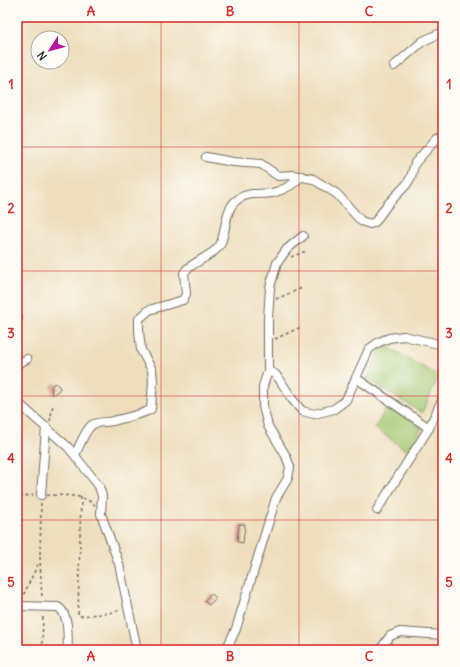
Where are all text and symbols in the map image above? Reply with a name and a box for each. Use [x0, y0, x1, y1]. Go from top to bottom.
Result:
text: A [87, 3, 96, 20]
text: B [226, 3, 235, 20]
text: C [365, 3, 374, 20]
north arrow [30, 30, 70, 70]
text: N [34, 49, 50, 63]
text: 1 [8, 76, 14, 93]
text: 1 [446, 76, 452, 93]
text: 2 [7, 200, 15, 217]
text: 2 [445, 200, 453, 217]
text: 3 [7, 325, 15, 342]
text: 3 [445, 325, 453, 342]
text: 4 [7, 450, 15, 467]
text: 4 [445, 450, 453, 467]
text: 5 [7, 574, 15, 591]
text: 5 [445, 574, 453, 591]
text: A [87, 648, 96, 665]
text: B [226, 648, 235, 665]
text: C [365, 648, 374, 665]

